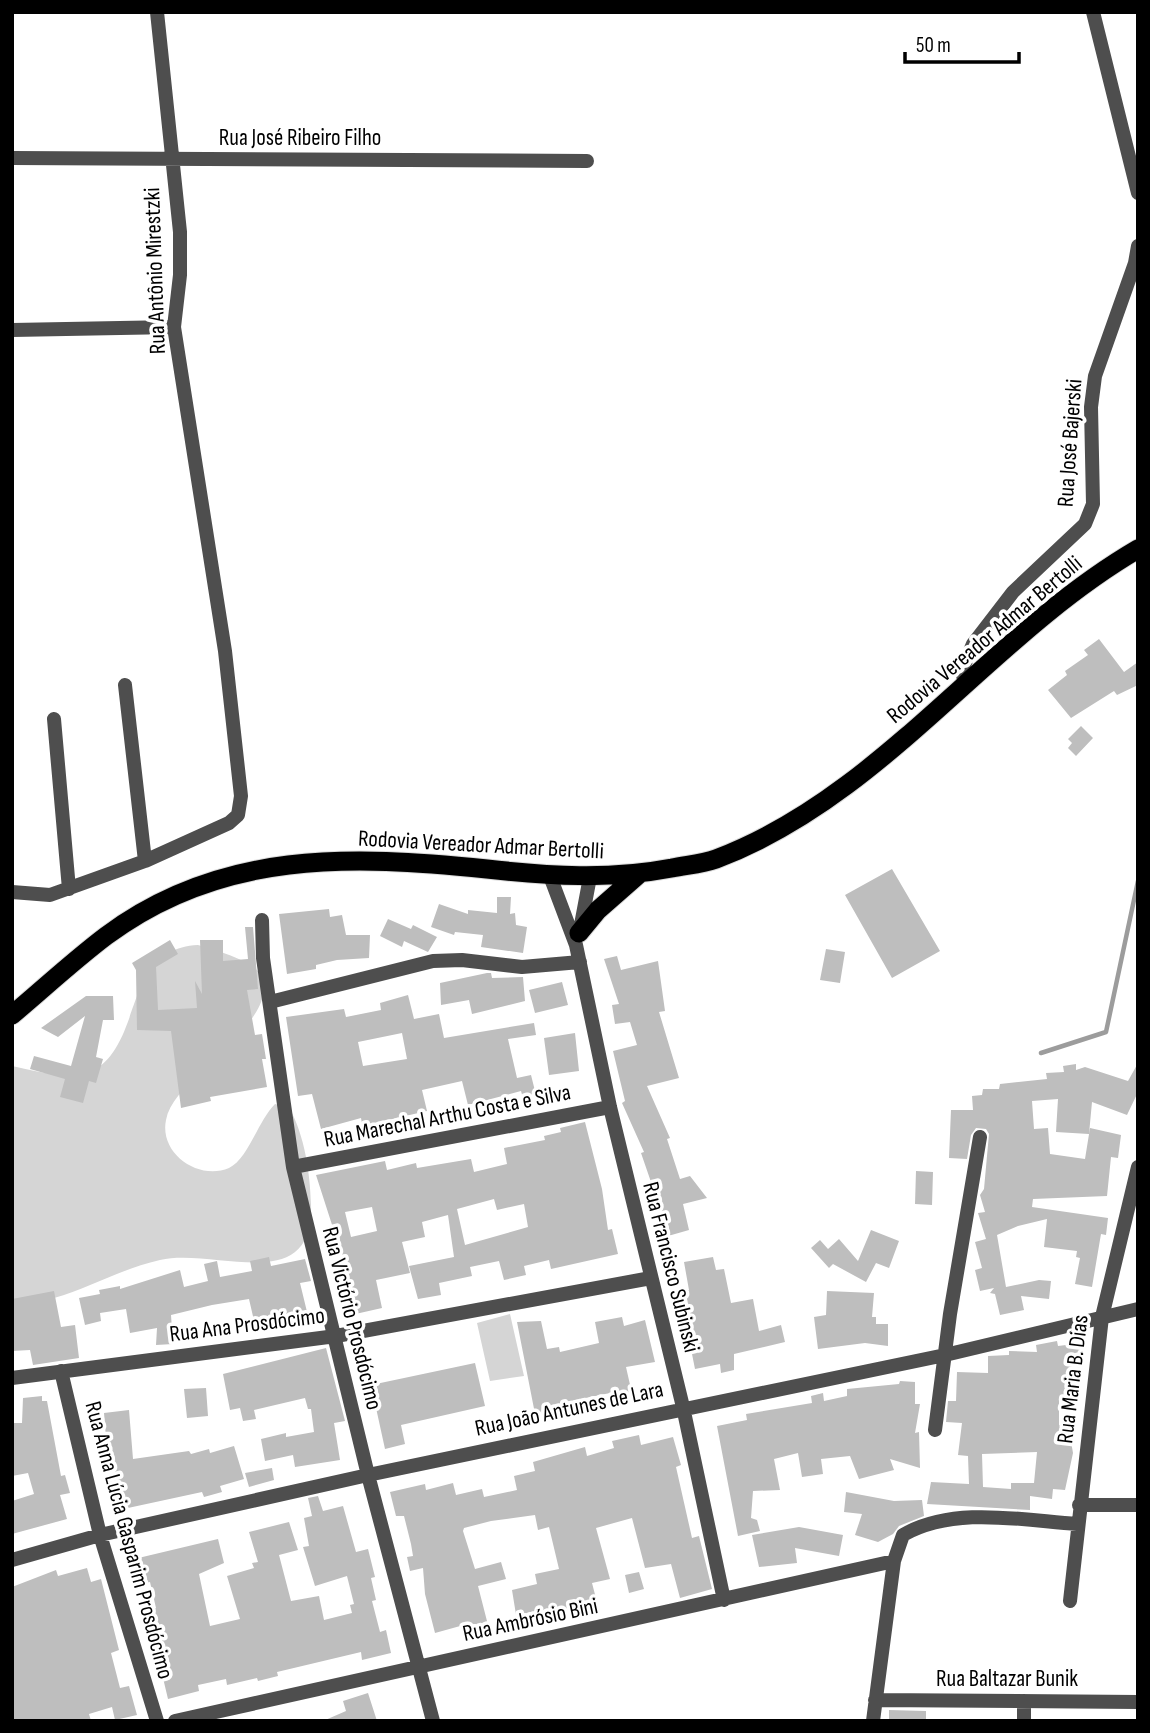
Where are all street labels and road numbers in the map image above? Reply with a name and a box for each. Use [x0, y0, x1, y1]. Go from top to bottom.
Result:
street label: Rua José Ribeiro Filho [219, 124, 381, 152]
street label: Rua Antônio Mirestzki [138, 187, 172, 355]
street label: Rua José Bajerski [1052, 378, 1088, 508]
street label: Rodovia Vereador Admar Bertolli [881, 550, 1088, 730]
street label: Rodovia Vereador Admar Bertolli [357, 825, 605, 865]
street label: Rua Marechal Arthu Costa e Silva [321, 1078, 573, 1154]
street label: Rua Francisco Subinski [636, 1179, 706, 1355]
street label: Rua Victório Prosdócimo [316, 1224, 388, 1413]
street label: Rua Ana Prosdócimo [168, 1302, 326, 1348]
street label: Rua Maria B. Dias [1051, 1313, 1095, 1445]
street label: Rua João Antunes de Lara [472, 1375, 666, 1443]
street label: Rua Anna Lúcia Gasparim Prosdócimo [78, 1398, 180, 1682]
street label: Rua Ambrósio Bini [460, 1592, 600, 1648]
street label: Rua Baltazar Bunik [936, 1665, 1078, 1693]

